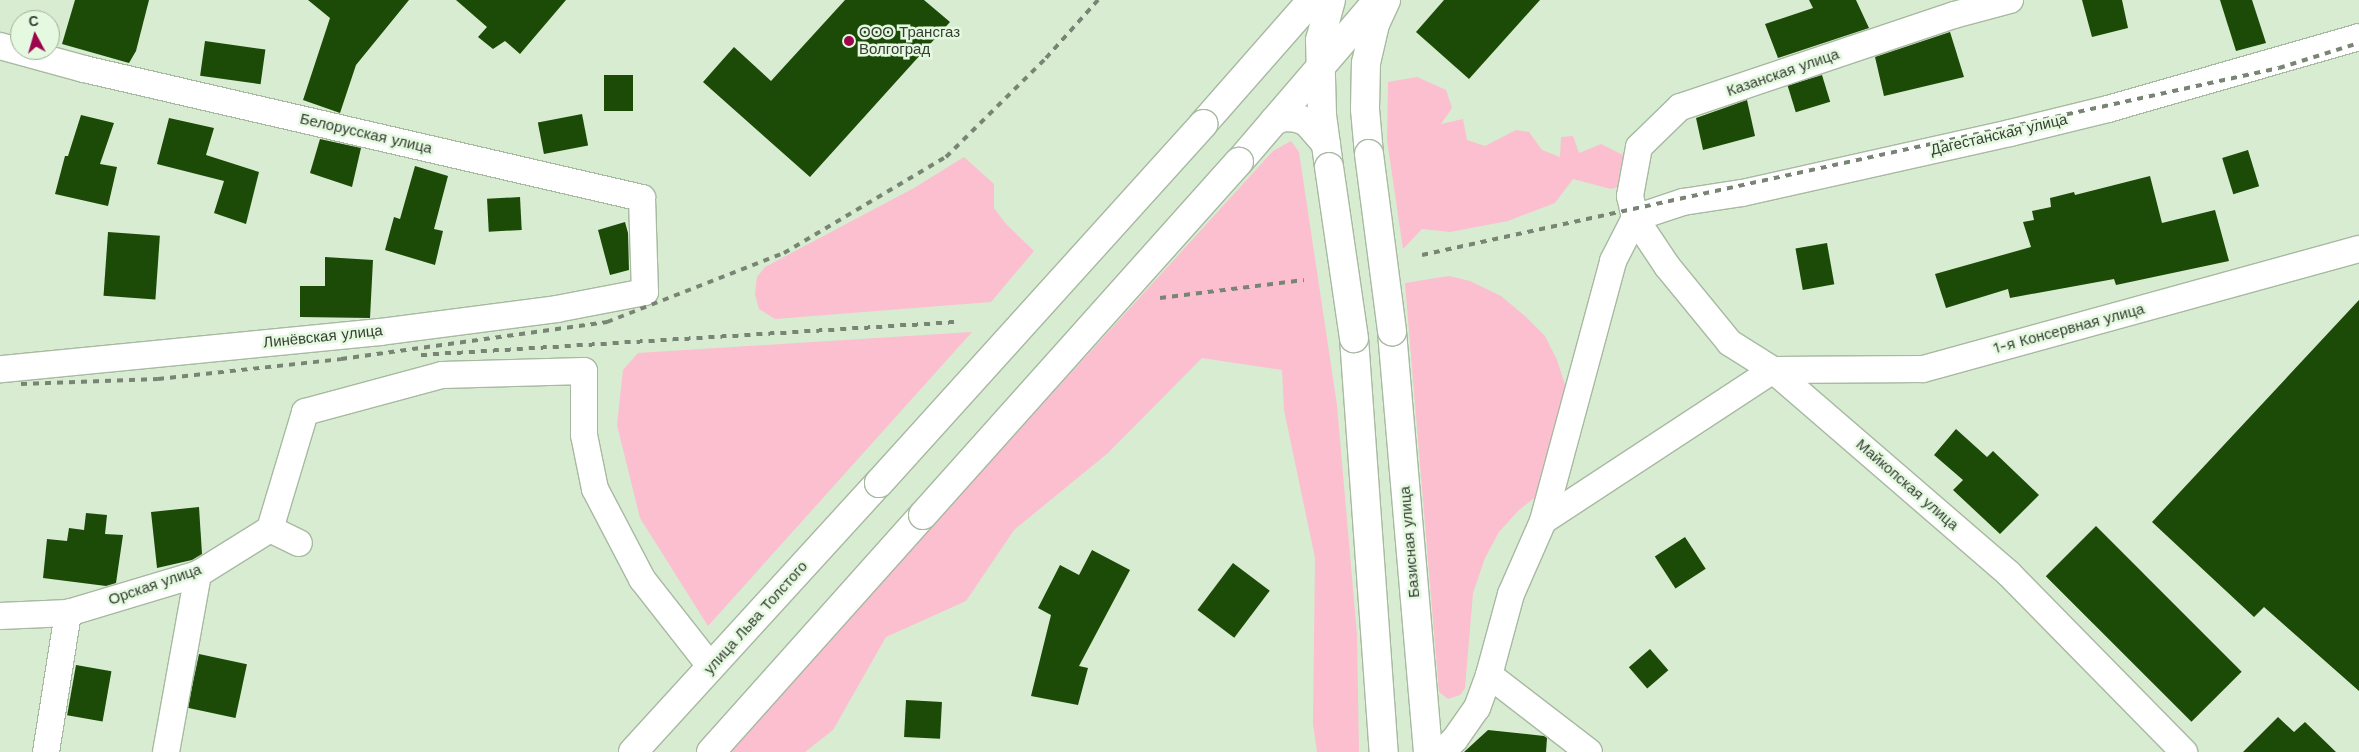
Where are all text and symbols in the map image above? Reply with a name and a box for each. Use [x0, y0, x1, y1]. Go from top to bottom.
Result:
north arrow [10, 10, 60, 60]
text: С [28, 13, 39, 30]
place label: ООО Трансгаз Волгоград [859, 23, 960, 58]
marker: ООО Трансгаз Волгоград [843, 35, 855, 47]
street label: Казанская улица [1724, 45, 1842, 101]
street label: Белорусская улица [298, 110, 434, 158]
street label: Дагестанская улица [1929, 110, 2069, 160]
street label: 1-я Консервная улица [1992, 300, 2146, 358]
street label: Линёвская улица [262, 322, 384, 352]
street label: Майкопская улица [1852, 436, 1962, 534]
street label: Базисная улица [1396, 485, 1424, 599]
street label: улица Льва Толстого [700, 558, 812, 678]
street label: Орская улица [106, 561, 204, 609]

